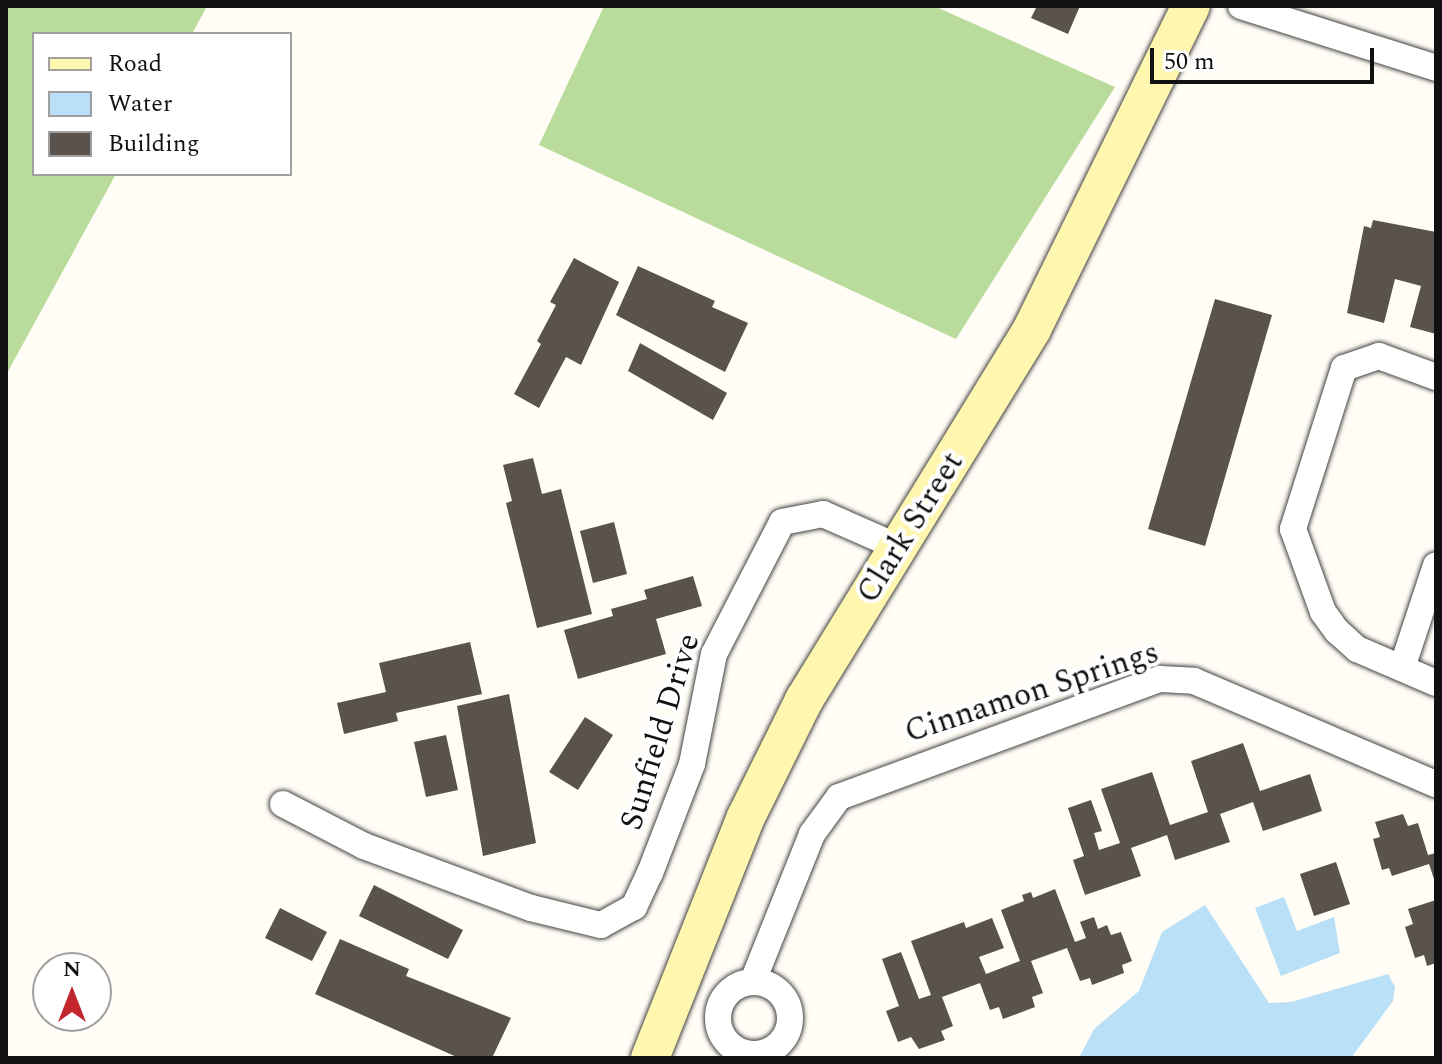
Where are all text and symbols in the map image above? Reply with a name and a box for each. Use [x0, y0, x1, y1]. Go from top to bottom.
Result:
legend [32, 32, 292, 176]
scale bar [1154, 32, 1378, 82]
text: 50 m [1164, 44, 1215, 80]
text: Road [108, 46, 162, 82]
text: Water [108, 86, 172, 122]
text: Building [108, 126, 200, 162]
street label: Clark Street [849, 445, 973, 611]
street label: Sunfield Drive [613, 629, 709, 835]
street label: Cinnamon Springs [900, 634, 1164, 752]
north arrow [32, 952, 112, 1032]
text: N [63, 953, 81, 986]

